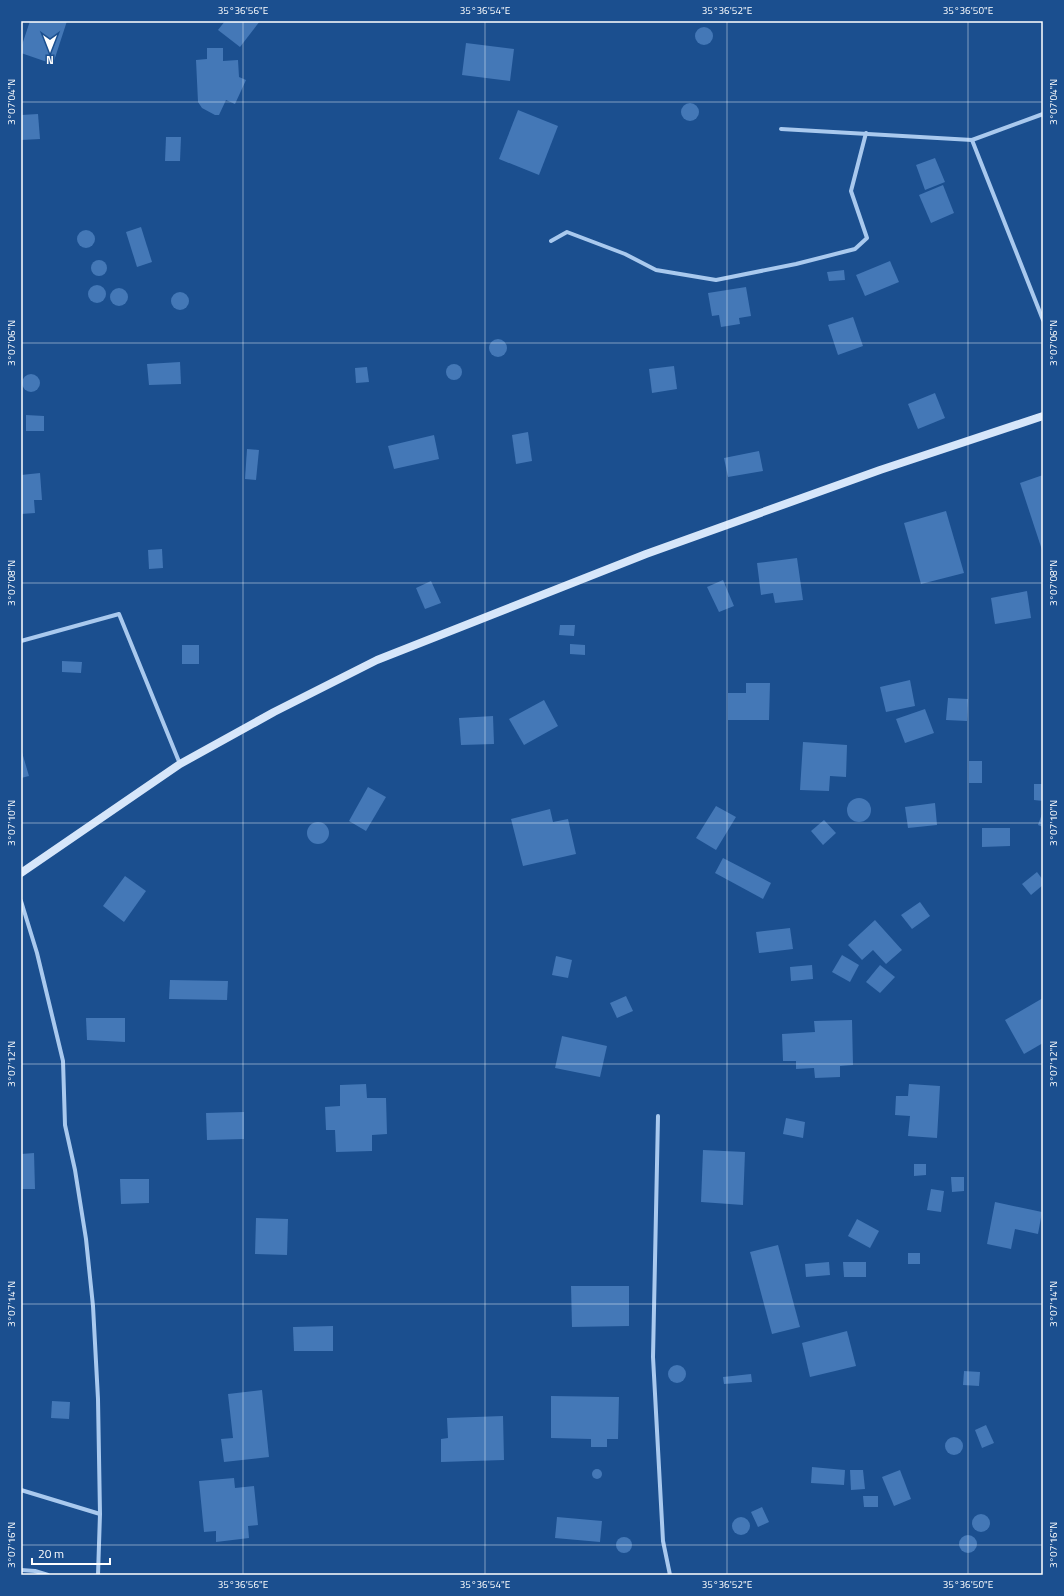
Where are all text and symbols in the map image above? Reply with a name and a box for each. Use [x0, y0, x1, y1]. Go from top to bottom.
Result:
text: 35°36'56"E [218, 3, 269, 18]
text: 35°36'54"E [460, 3, 511, 18]
text: 35°36'52"E [702, 3, 753, 18]
text: 35°36'50"E [943, 3, 994, 18]
north arrow [30, 30, 70, 70]
text: N [46, 52, 54, 68]
text: 3°07'04"N [4, 79, 19, 125]
text: 3°07'04"N [1046, 79, 1061, 125]
text: 3°07'06"N [4, 320, 19, 366]
text: 3°07'06"N [1046, 320, 1061, 366]
text: 3°07'08"N [4, 560, 19, 606]
text: 3°07'08"N [1046, 560, 1061, 606]
text: 3°07'10"N [4, 800, 19, 846]
text: 3°07'10"N [1046, 800, 1061, 846]
text: 3°07'12"N [4, 1041, 19, 1087]
text: 3°07'12"N [1046, 1041, 1061, 1087]
text: 3°07'14"N [4, 1281, 19, 1327]
text: 3°07'14"N [1046, 1281, 1061, 1327]
text: 3°07'16"N [4, 1522, 19, 1568]
text: 3°07'16"N [1046, 1522, 1061, 1568]
scale bar [32, 1540, 110, 1566]
text: 20 m [38, 1544, 64, 1563]
text: 35°36'56"E [218, 1577, 269, 1592]
text: 35°36'54"E [460, 1577, 511, 1592]
text: 35°36'52"E [702, 1577, 753, 1592]
text: 35°36'50"E [943, 1577, 994, 1592]

